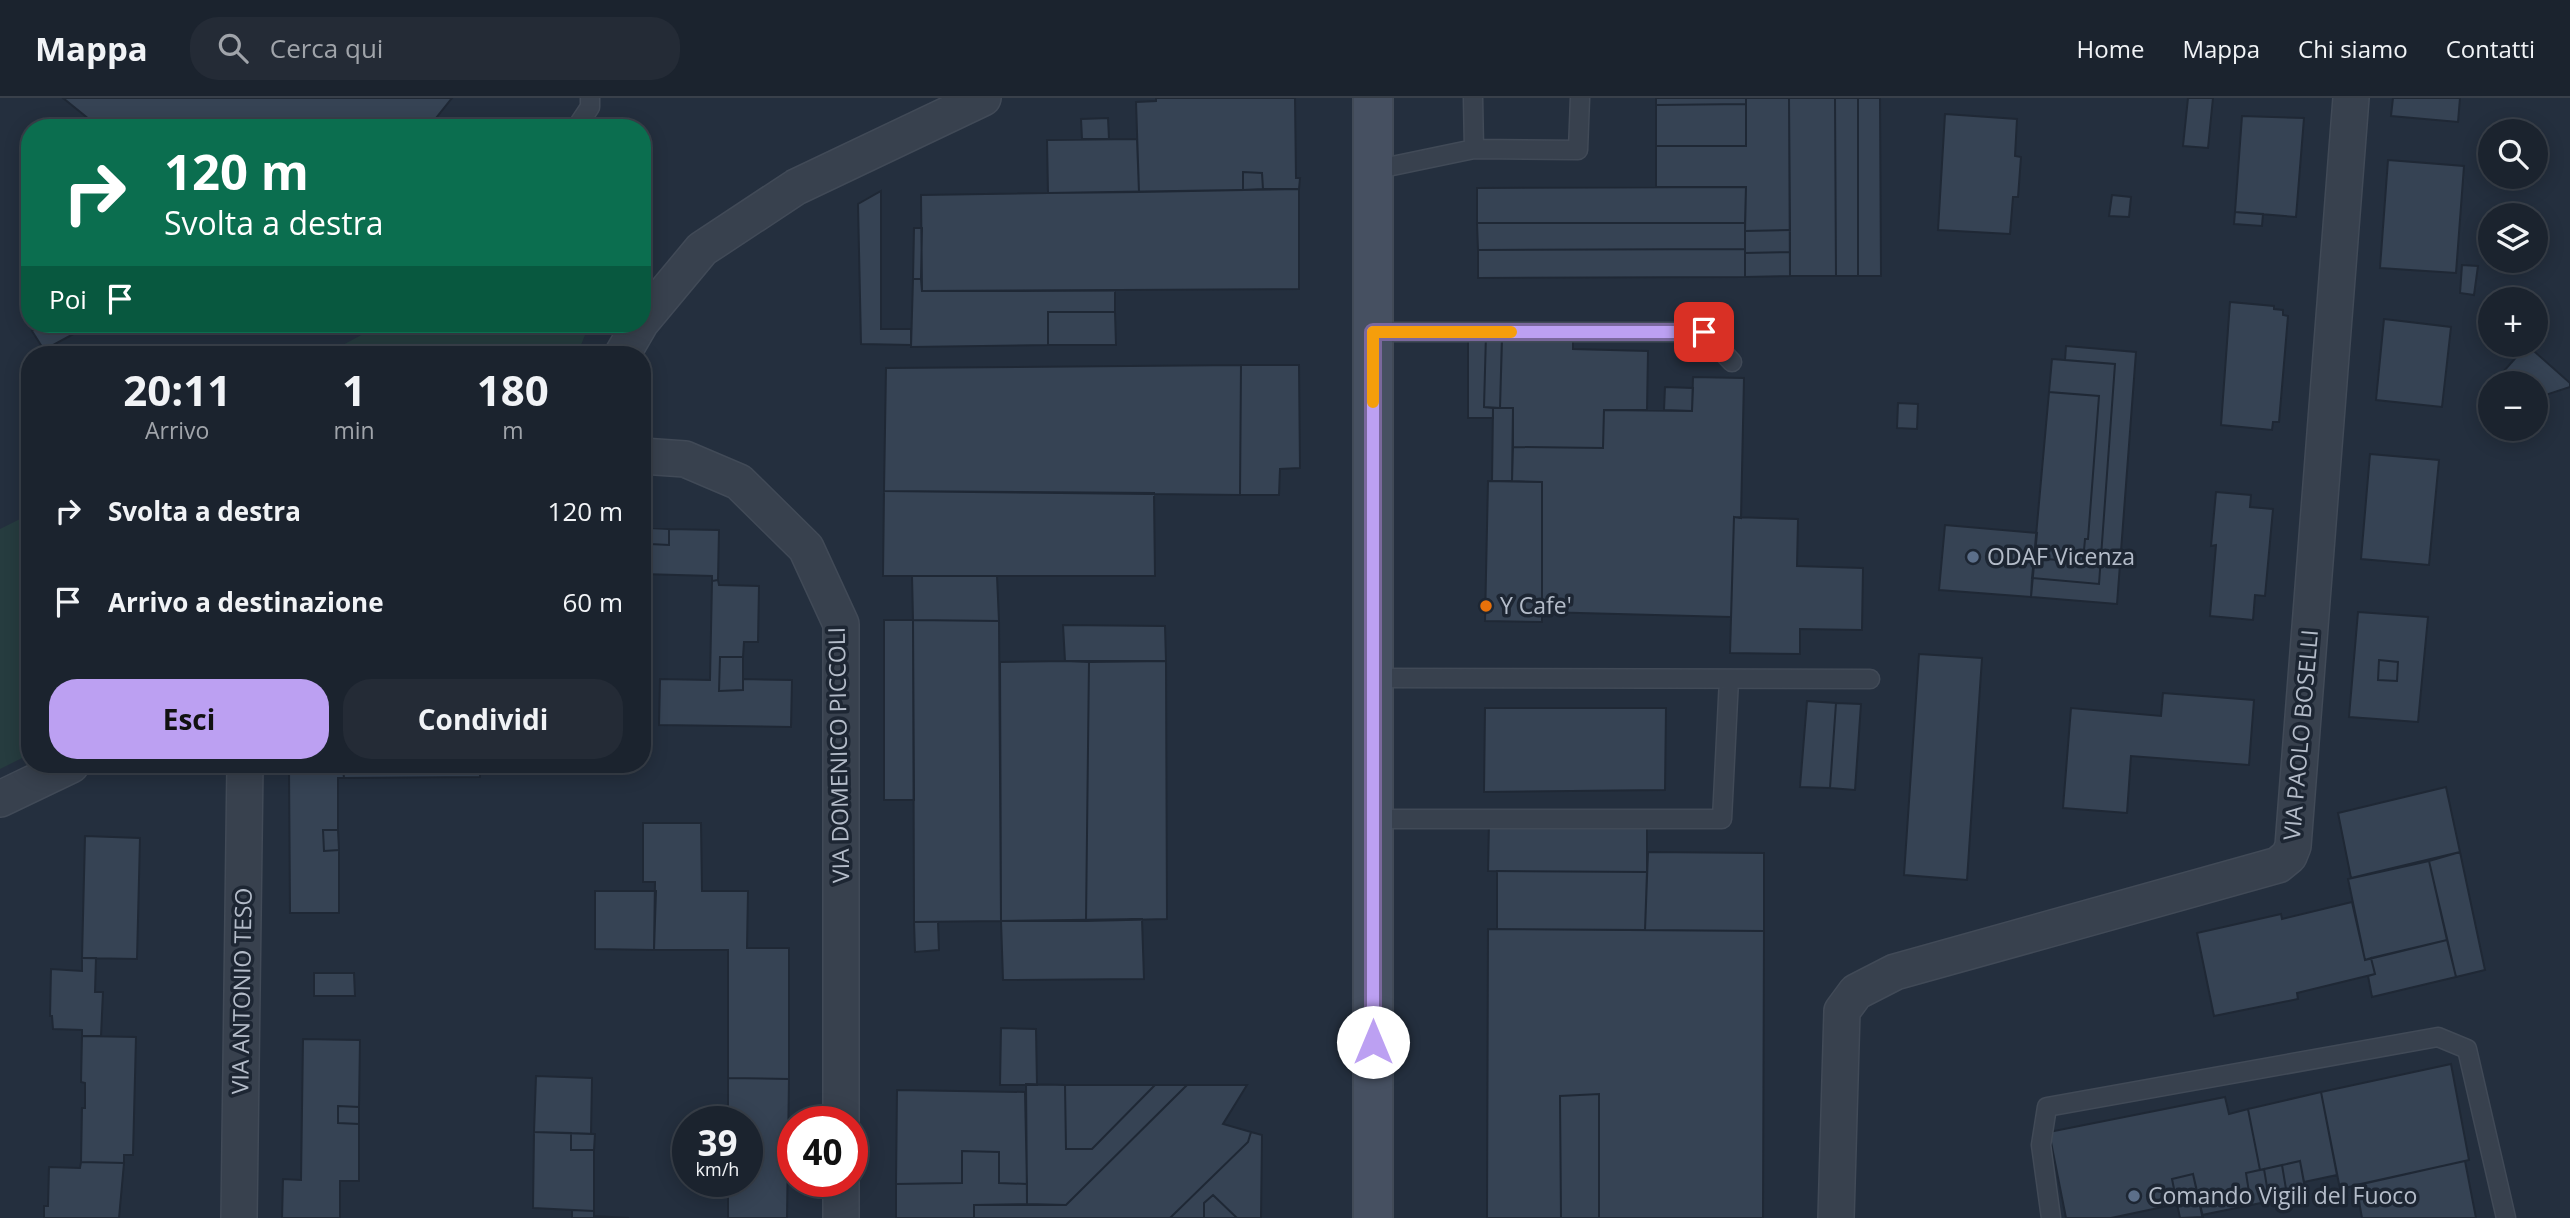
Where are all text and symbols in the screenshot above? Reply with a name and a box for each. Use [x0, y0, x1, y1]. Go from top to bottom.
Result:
search box [190, 17, 680, 80]
text: Mappa [35, 26, 148, 71]
icon: search [214, 29, 252, 67]
text: Cerca qui [270, 30, 383, 66]
text: Home [2077, 32, 2144, 65]
text: Mappa [2182, 32, 2260, 65]
text: Chi siamo [2298, 32, 2408, 65]
text: Contatti [2446, 32, 2535, 65]
map controls [2478, 119, 2548, 441]
button: search [2478, 119, 2548, 189]
text: 120 m [164, 138, 309, 204]
icon: right [49, 147, 140, 238]
text: Svolta a destra [164, 201, 384, 244]
button: layers [2478, 203, 2548, 273]
icon: arrive [101, 280, 139, 318]
text: Poi [49, 281, 87, 317]
button: + [2478, 287, 2548, 357]
pin [1674, 302, 1734, 362]
icon: arrive [1685, 313, 1723, 351]
text: 20:11 [123, 361, 231, 418]
text: 1 [342, 361, 366, 418]
text: 180 [477, 361, 549, 418]
button: − [2478, 371, 2548, 441]
text: Arrivo [145, 414, 209, 446]
text: min [333, 414, 375, 446]
text: m [502, 414, 523, 446]
icon: right [49, 492, 87, 530]
text: Svolta a destra [108, 493, 301, 529]
text: 120 m [548, 493, 623, 529]
place label: ODAF Vicenza [1987, 540, 2135, 572]
marker: ODAF Vicenza [1965, 549, 1981, 565]
icon: arrive [49, 583, 87, 621]
text: Arrivo a destinazione [108, 584, 384, 620]
text: 60 m [562, 584, 623, 620]
place label: Y Cafe' [1500, 589, 1572, 621]
marker: Y Cafe' [1478, 598, 1494, 614]
street label: VIA DOMENICO PICCOLI [820, 627, 856, 883]
street label: VIA PAOLO BOSELLI [2275, 628, 2325, 842]
button: Esci [49, 679, 329, 759]
button: Condividi [343, 679, 623, 759]
street label: VIA ANTONIO TESO [223, 887, 259, 1095]
position arrow [1336, 1005, 1410, 1079]
speed limit sign: 40 [777, 1106, 868, 1197]
text: 39 [697, 1119, 738, 1166]
text: km/h [696, 1157, 739, 1181]
place label: Comando Vigili del Fuoco [2148, 1179, 2417, 1211]
marker: Comando Vigili del Fuoco [2126, 1188, 2142, 1204]

